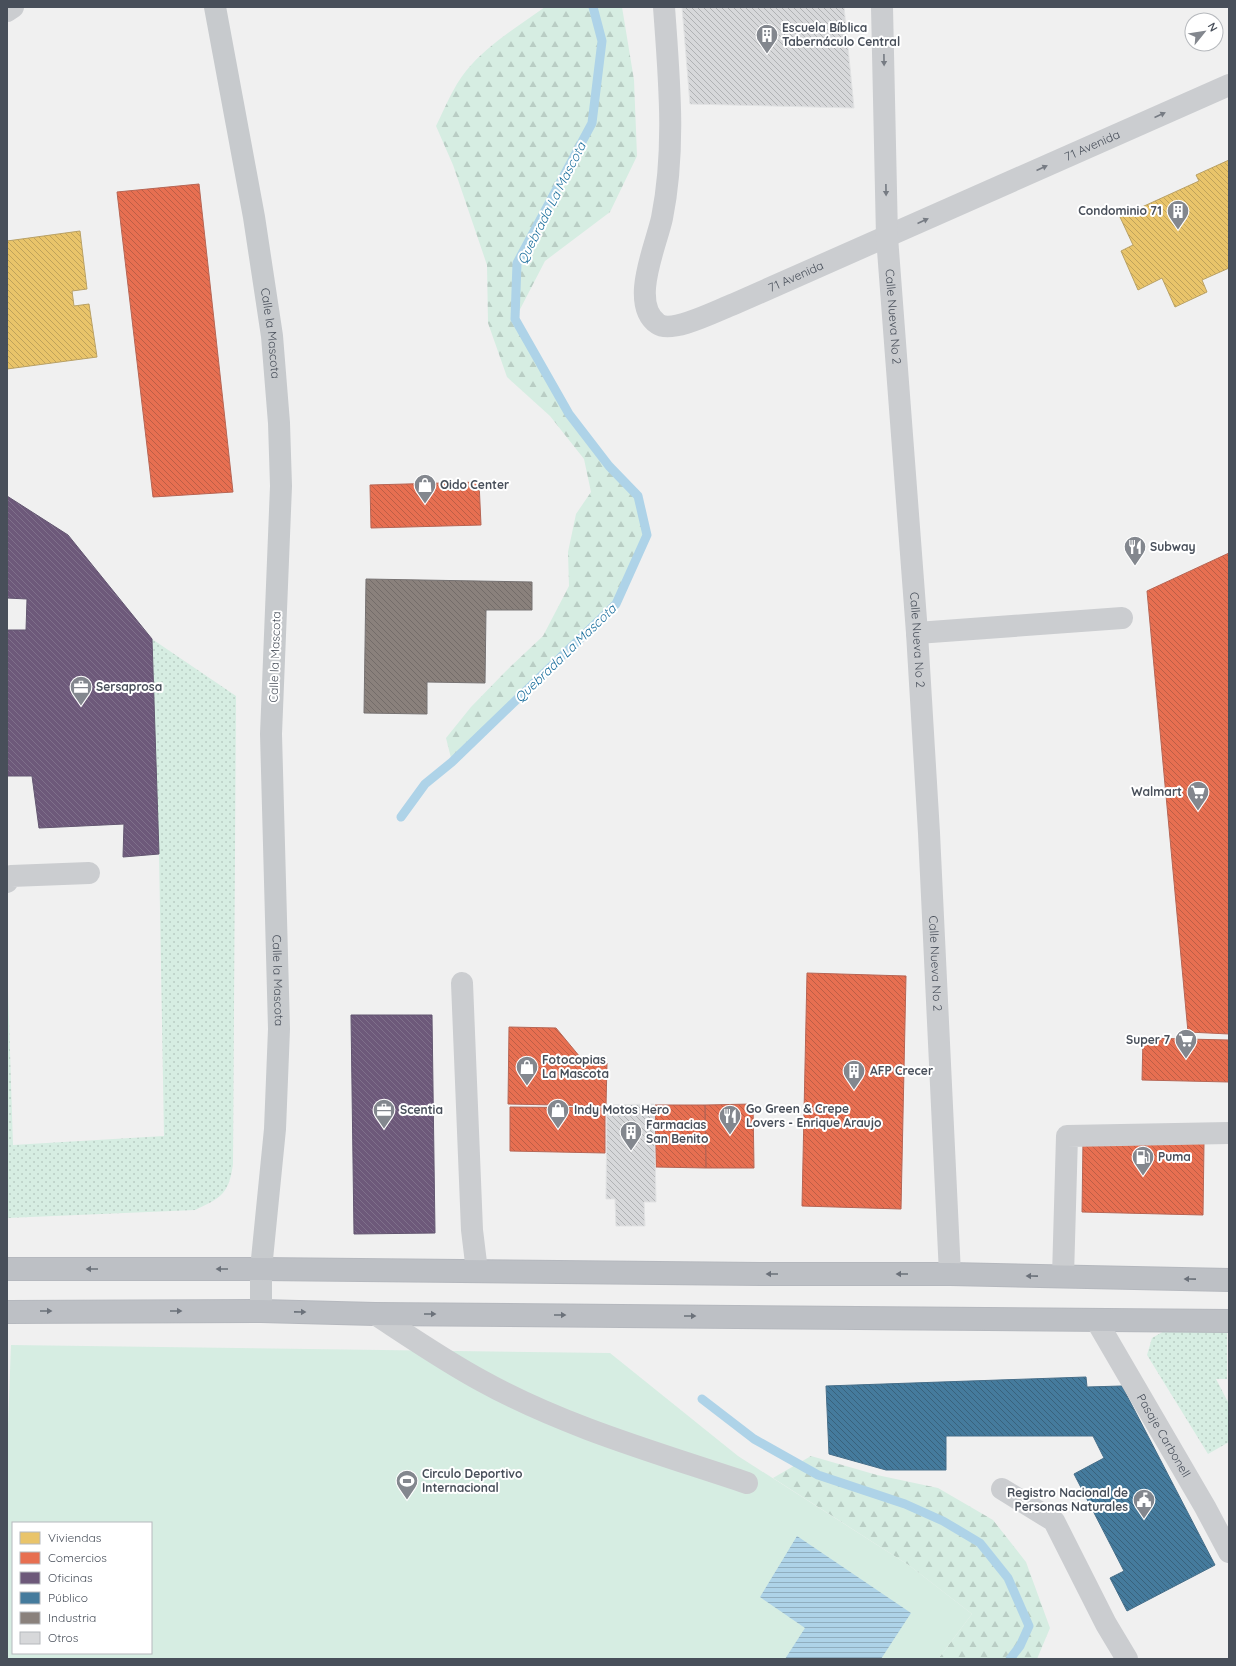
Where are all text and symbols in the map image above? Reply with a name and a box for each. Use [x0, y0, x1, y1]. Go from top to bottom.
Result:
north arrow [1184, 12, 1224, 52]
place label: Escuela Bíblica Tabernáculo Central [782, 20, 900, 49]
text: N [1205, 20, 1221, 34]
building icon: Escuela Bíblica Tabernáculo Central [754, 22, 780, 55]
one-way arrow [880, 54, 887, 66]
one-way arrow [1155, 112, 1166, 118]
street label: 71 Avenida [1062, 126, 1122, 164]
water label: Quebrada La Mascota [513, 138, 589, 267]
one-way arrow [1036, 165, 1047, 171]
one-way arrow [883, 184, 889, 197]
building icon: Condominio 71 [1165, 198, 1191, 231]
place label: Condominio 71 [1078, 203, 1162, 218]
one-way arrow [917, 218, 928, 224]
street label: 71 Avenida [766, 257, 826, 295]
street label: Calle Nueva No 2 [882, 268, 905, 365]
street label: Calle la Mascota [258, 287, 283, 379]
shop icon: Oido Center [412, 472, 438, 505]
place label: Oido Center [440, 477, 509, 492]
restaurant icon: Subway [1122, 534, 1148, 567]
place label: Subway [1150, 539, 1196, 554]
street label: Calle Nueva No 2 [907, 591, 928, 688]
water label: Quebrada La Mascota [511, 600, 620, 706]
street label: Calle la Mascota [265, 611, 284, 703]
office icon: Sersaprosa [68, 674, 94, 707]
place label: Sersaprosa [96, 679, 162, 694]
supermarket icon: Walmart [1185, 779, 1211, 812]
place label: Walmart [1131, 784, 1182, 799]
street label: Calle Nueva No 2 [926, 915, 945, 1012]
street label: Calle la Mascota [269, 934, 287, 1026]
supermarket icon: Super 7 [1173, 1027, 1199, 1060]
place label: Super 7 [1126, 1032, 1170, 1047]
place label: Fotocopias La Mascota [542, 1052, 609, 1081]
shop icon: Fotocopias La Mascota [514, 1054, 540, 1087]
building icon: AFP Crecer [841, 1058, 867, 1091]
place label: AFP Crecer [870, 1063, 933, 1078]
office icon: Scentia [371, 1097, 397, 1130]
shop icon: Indy Motos Hero [545, 1097, 571, 1130]
place label: Go Green & Crepe Lovers - Enrique Araujo [746, 1101, 882, 1130]
place label: Scentia [400, 1102, 443, 1117]
place label: Indy Motos Hero [574, 1102, 670, 1117]
restaurant icon: Go Green & Crepe Lovers - Enrique Araujo [717, 1103, 743, 1136]
place label: Farmacias San Benito [646, 1117, 709, 1146]
building icon: Farmacias San Benito [618, 1119, 644, 1152]
fuel station icon: Puma [1130, 1144, 1156, 1177]
place label: Puma [1158, 1149, 1191, 1164]
one-way arrow [85, 1266, 98, 1272]
one-way arrow [215, 1266, 228, 1272]
one-way arrow [765, 1271, 778, 1277]
one-way arrow [895, 1271, 908, 1277]
one-way arrow [1025, 1273, 1038, 1279]
one-way arrow [1184, 1276, 1196, 1283]
one-way arrow [40, 1308, 53, 1314]
one-way arrow [170, 1308, 183, 1314]
one-way arrow [294, 1309, 307, 1315]
one-way arrow [424, 1311, 437, 1317]
one-way arrow [554, 1312, 567, 1318]
one-way arrow [684, 1313, 697, 1319]
street label: Pasaje Carbonell [1134, 1391, 1194, 1480]
place label: Circulo Deportivo Internacional [422, 1466, 523, 1495]
sports icon: Circulo Deportivo Internacional [394, 1468, 420, 1501]
place label: Registro Nacional de Personas Naturales [1007, 1485, 1128, 1514]
public building icon: Registro Nacional de Personas Naturales [1131, 1487, 1157, 1520]
legend [12, 1522, 152, 1654]
text: Viviendas [48, 1530, 102, 1545]
text: Comercios [48, 1550, 107, 1565]
text: Oficinas [48, 1570, 93, 1585]
text: Público [48, 1590, 88, 1605]
text: Industria [48, 1610, 96, 1625]
text: Otros [48, 1630, 79, 1645]

